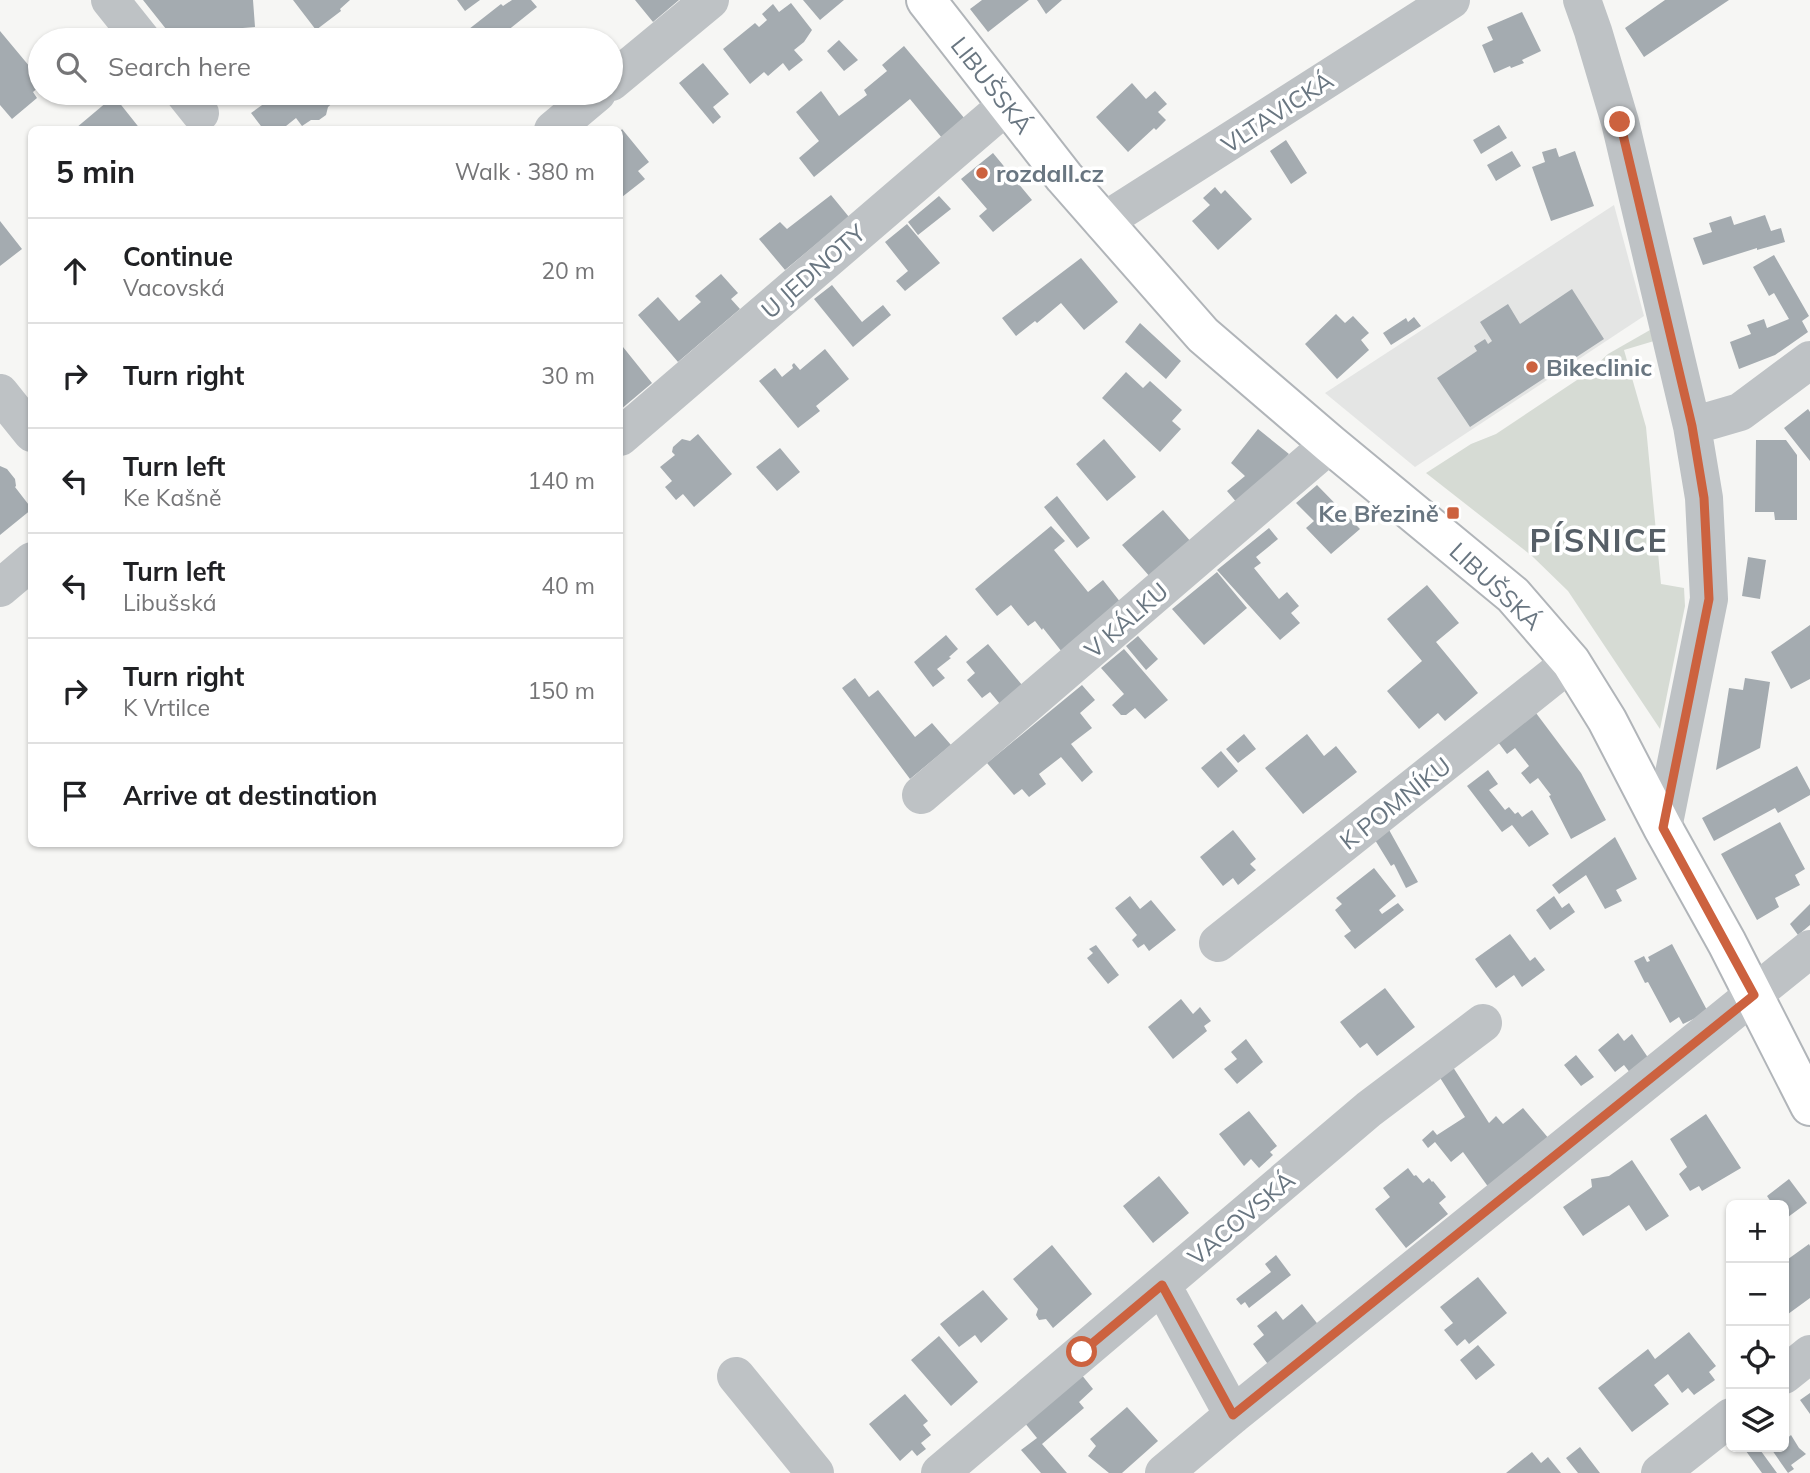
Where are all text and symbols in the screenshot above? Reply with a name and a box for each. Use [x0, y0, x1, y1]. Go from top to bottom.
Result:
search box [28, 28, 623, 105]
street label: LIBUŠSKÁ [945, 30, 1040, 140]
icon: search [52, 48, 90, 86]
text: Search here [108, 50, 251, 83]
street label: VLTAVICKÁ [1215, 65, 1339, 159]
route end [1604, 106, 1635, 137]
text: 5 min [56, 153, 135, 191]
text: Walk · 380 m [455, 157, 595, 186]
place label: rozdall.cz [996, 158, 1104, 188]
marker: rozdall.cz [974, 165, 990, 181]
street label: U JEDNOTY [755, 217, 872, 324]
text: Continue [123, 240, 233, 273]
icon: ahead [56, 252, 94, 290]
text: 20 m [541, 256, 595, 285]
text: Vacovská [123, 273, 225, 302]
place label: Bikeclinic [1546, 352, 1652, 382]
icon: right [56, 357, 94, 395]
text: Turn right [123, 359, 244, 392]
marker: Bikeclinic [1524, 359, 1540, 375]
text: 30 m [541, 361, 595, 390]
text: Turn left [123, 450, 225, 483]
icon: left [56, 462, 94, 500]
text: 140 m [527, 466, 595, 495]
text: Ke Kašně [123, 483, 222, 512]
place label: Ke Březině [1318, 498, 1439, 528]
marker: Ke Březině [1445, 505, 1461, 521]
district label: PÍSNICE [1529, 520, 1669, 560]
street label: LIBUŠSKÁ [1444, 536, 1549, 637]
text: Turn left [123, 555, 225, 588]
icon: left [56, 567, 94, 605]
text: 40 m [541, 571, 595, 600]
street label: V KÁLKU [1078, 576, 1174, 664]
text: Libušská [123, 588, 217, 617]
text: Turn right [123, 660, 244, 693]
icon: right [56, 672, 94, 710]
text: 150 m [527, 676, 595, 705]
text: K Vrtilce [123, 693, 210, 722]
street label: K POMNÍKU [1333, 750, 1457, 856]
icon: arrive [56, 777, 94, 815]
text: Arrive at destination [123, 779, 378, 812]
street label: VACOVSKÁ [1181, 1164, 1301, 1271]
map controls [1726, 1200, 1789, 1452]
button: + [1726, 1200, 1789, 1263]
button: − [1726, 1263, 1789, 1326]
button: locate [1726, 1326, 1789, 1389]
route start [1066, 1336, 1097, 1367]
button: layers [1726, 1389, 1789, 1452]

